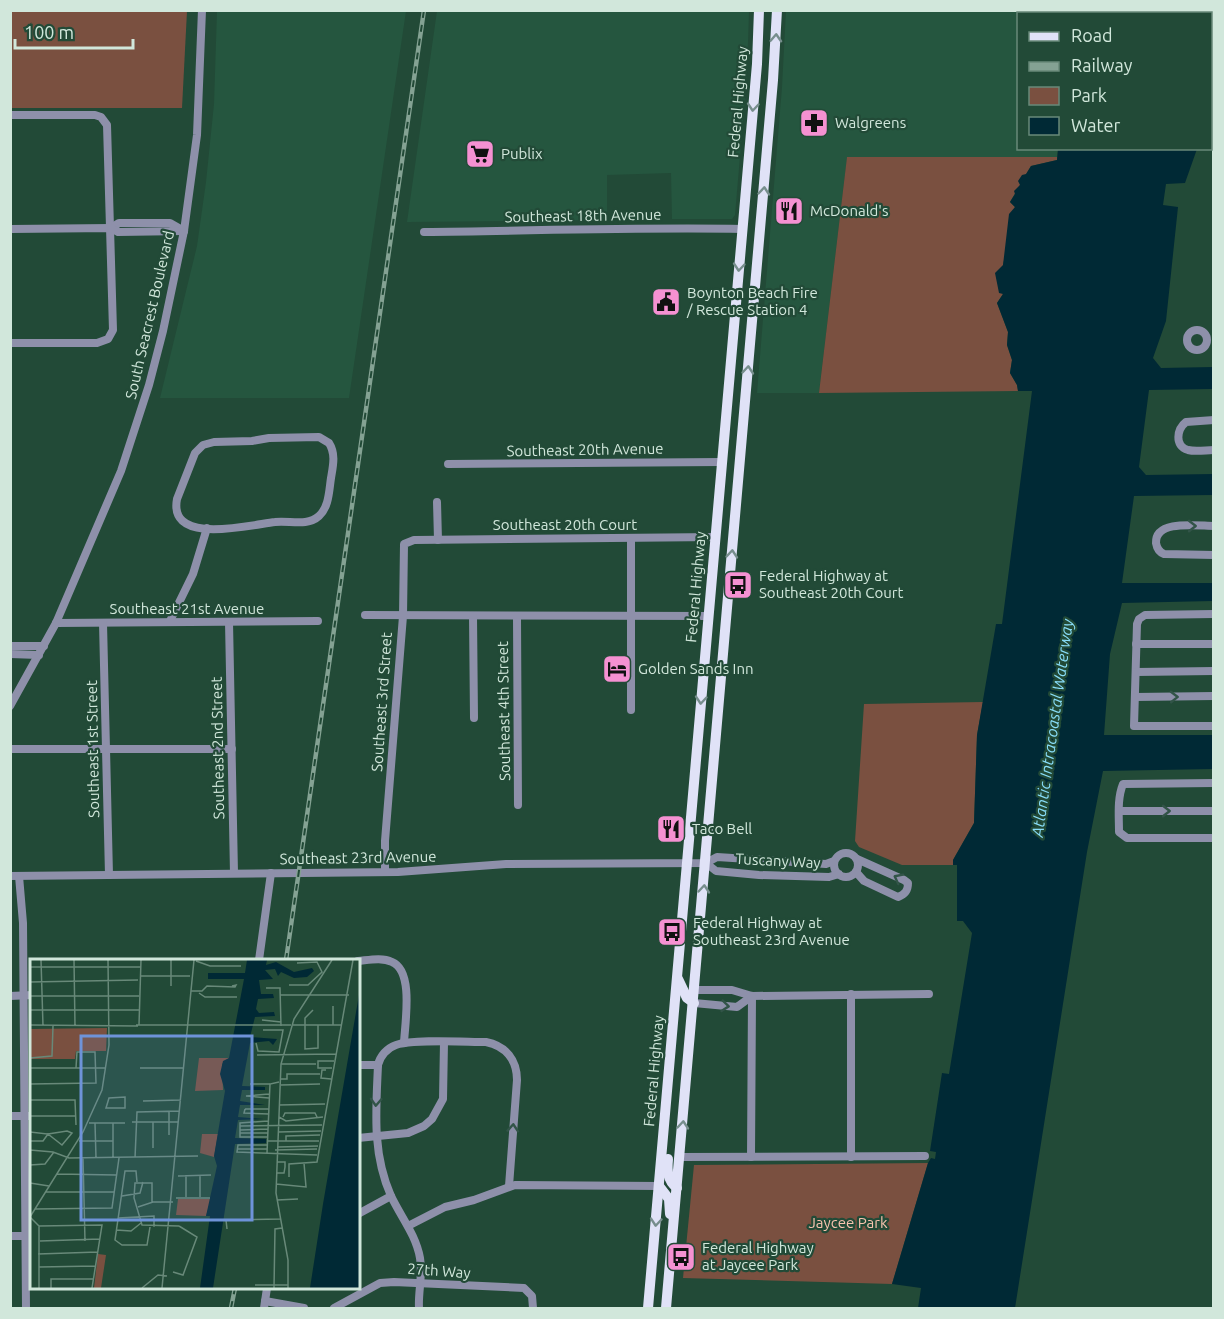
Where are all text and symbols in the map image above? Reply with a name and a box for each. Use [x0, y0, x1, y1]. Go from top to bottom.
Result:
scale bar [15, 12, 134, 50]
legend [1017, 12, 1212, 150]
text: 100 m [24, 22, 74, 42]
text: Road [1071, 25, 1113, 45]
one-way arrow [770, 33, 783, 42]
street label: Federal Highway [724, 46, 751, 158]
text: Railway [1071, 55, 1133, 75]
text: Park [1071, 85, 1107, 105]
one-way arrow [747, 102, 760, 111]
pharmacy icon: Walgreens [798, 107, 830, 139]
place label: Walgreens [835, 114, 906, 131]
text: Water [1071, 115, 1121, 135]
supermarket icon: Publix [464, 138, 496, 170]
place label: Publix [501, 145, 543, 162]
one-way arrow [757, 186, 770, 195]
restaurant icon: McDonald's [773, 195, 805, 227]
place label: McDonald's [810, 202, 888, 219]
street label: Southeast 18th Avenue [504, 206, 662, 225]
street label: South Seacrest Boulevard [122, 229, 177, 401]
one-way arrow [733, 262, 746, 272]
place label: Boynton Beach Fire / Rescue Station 4 [686, 284, 818, 318]
public building icon: Boynton Beach Fire / Rescue Station 4 [650, 286, 682, 318]
one-way arrow [741, 366, 754, 375]
street label: Southeast 20th Avenue [506, 440, 664, 459]
street label: Southeast 20th Court [493, 516, 637, 533]
one-way arrow [1187, 520, 1196, 532]
street label: Federal Highway [682, 531, 709, 643]
one-way arrow [725, 549, 738, 558]
place label: Federal Highway at Southeast 20th Court [759, 567, 904, 601]
bus stop icon: Federal Highway at Southeast 20th Court [722, 569, 754, 601]
street label: Southeast 21st Avenue [110, 600, 264, 617]
water label: Atlantic Intracoastal Waterway [1028, 617, 1076, 839]
street label: Southeast 3rd Street [368, 632, 395, 772]
street label: Southeast 4th Street [494, 641, 513, 781]
hotel icon: Golden Sands Inn [601, 653, 633, 685]
place label: Golden Sands Inn [638, 660, 754, 677]
street label: Southeast 2nd Street [208, 676, 227, 819]
street label: Southeast 1st Street [83, 680, 102, 818]
one-way arrow [1170, 691, 1179, 703]
one-way arrow [695, 696, 708, 705]
one-way arrow [1162, 805, 1171, 817]
restaurant icon: Taco Bell [655, 813, 687, 845]
place label: Taco Bell [692, 820, 752, 837]
street label: Southeast 23rd Avenue [279, 848, 437, 867]
street label: Tuscany Way [735, 850, 821, 871]
one-way arrow [894, 874, 905, 886]
one-way arrow [697, 884, 710, 893]
place label: Federal Highway at Southeast 23rd Avenue [693, 914, 850, 948]
bus stop icon: Federal Highway at Southeast 23rd Avenue [656, 916, 688, 948]
inset map [30, 959, 360, 1289]
one-way arrow [720, 999, 729, 1012]
street label: Federal Highway [640, 1015, 667, 1127]
one-way arrow [370, 1098, 383, 1107]
one-way arrow [676, 1120, 689, 1129]
one-way arrow [507, 1124, 520, 1133]
park label: Jaycee Park [808, 1214, 888, 1231]
one-way arrow [650, 1218, 663, 1227]
place label: Federal Highway at Jaycee Park [702, 1239, 814, 1273]
bus stop icon: Federal Highway at Jaycee Park [665, 1241, 697, 1273]
street label: 27th Way [407, 1260, 471, 1281]

